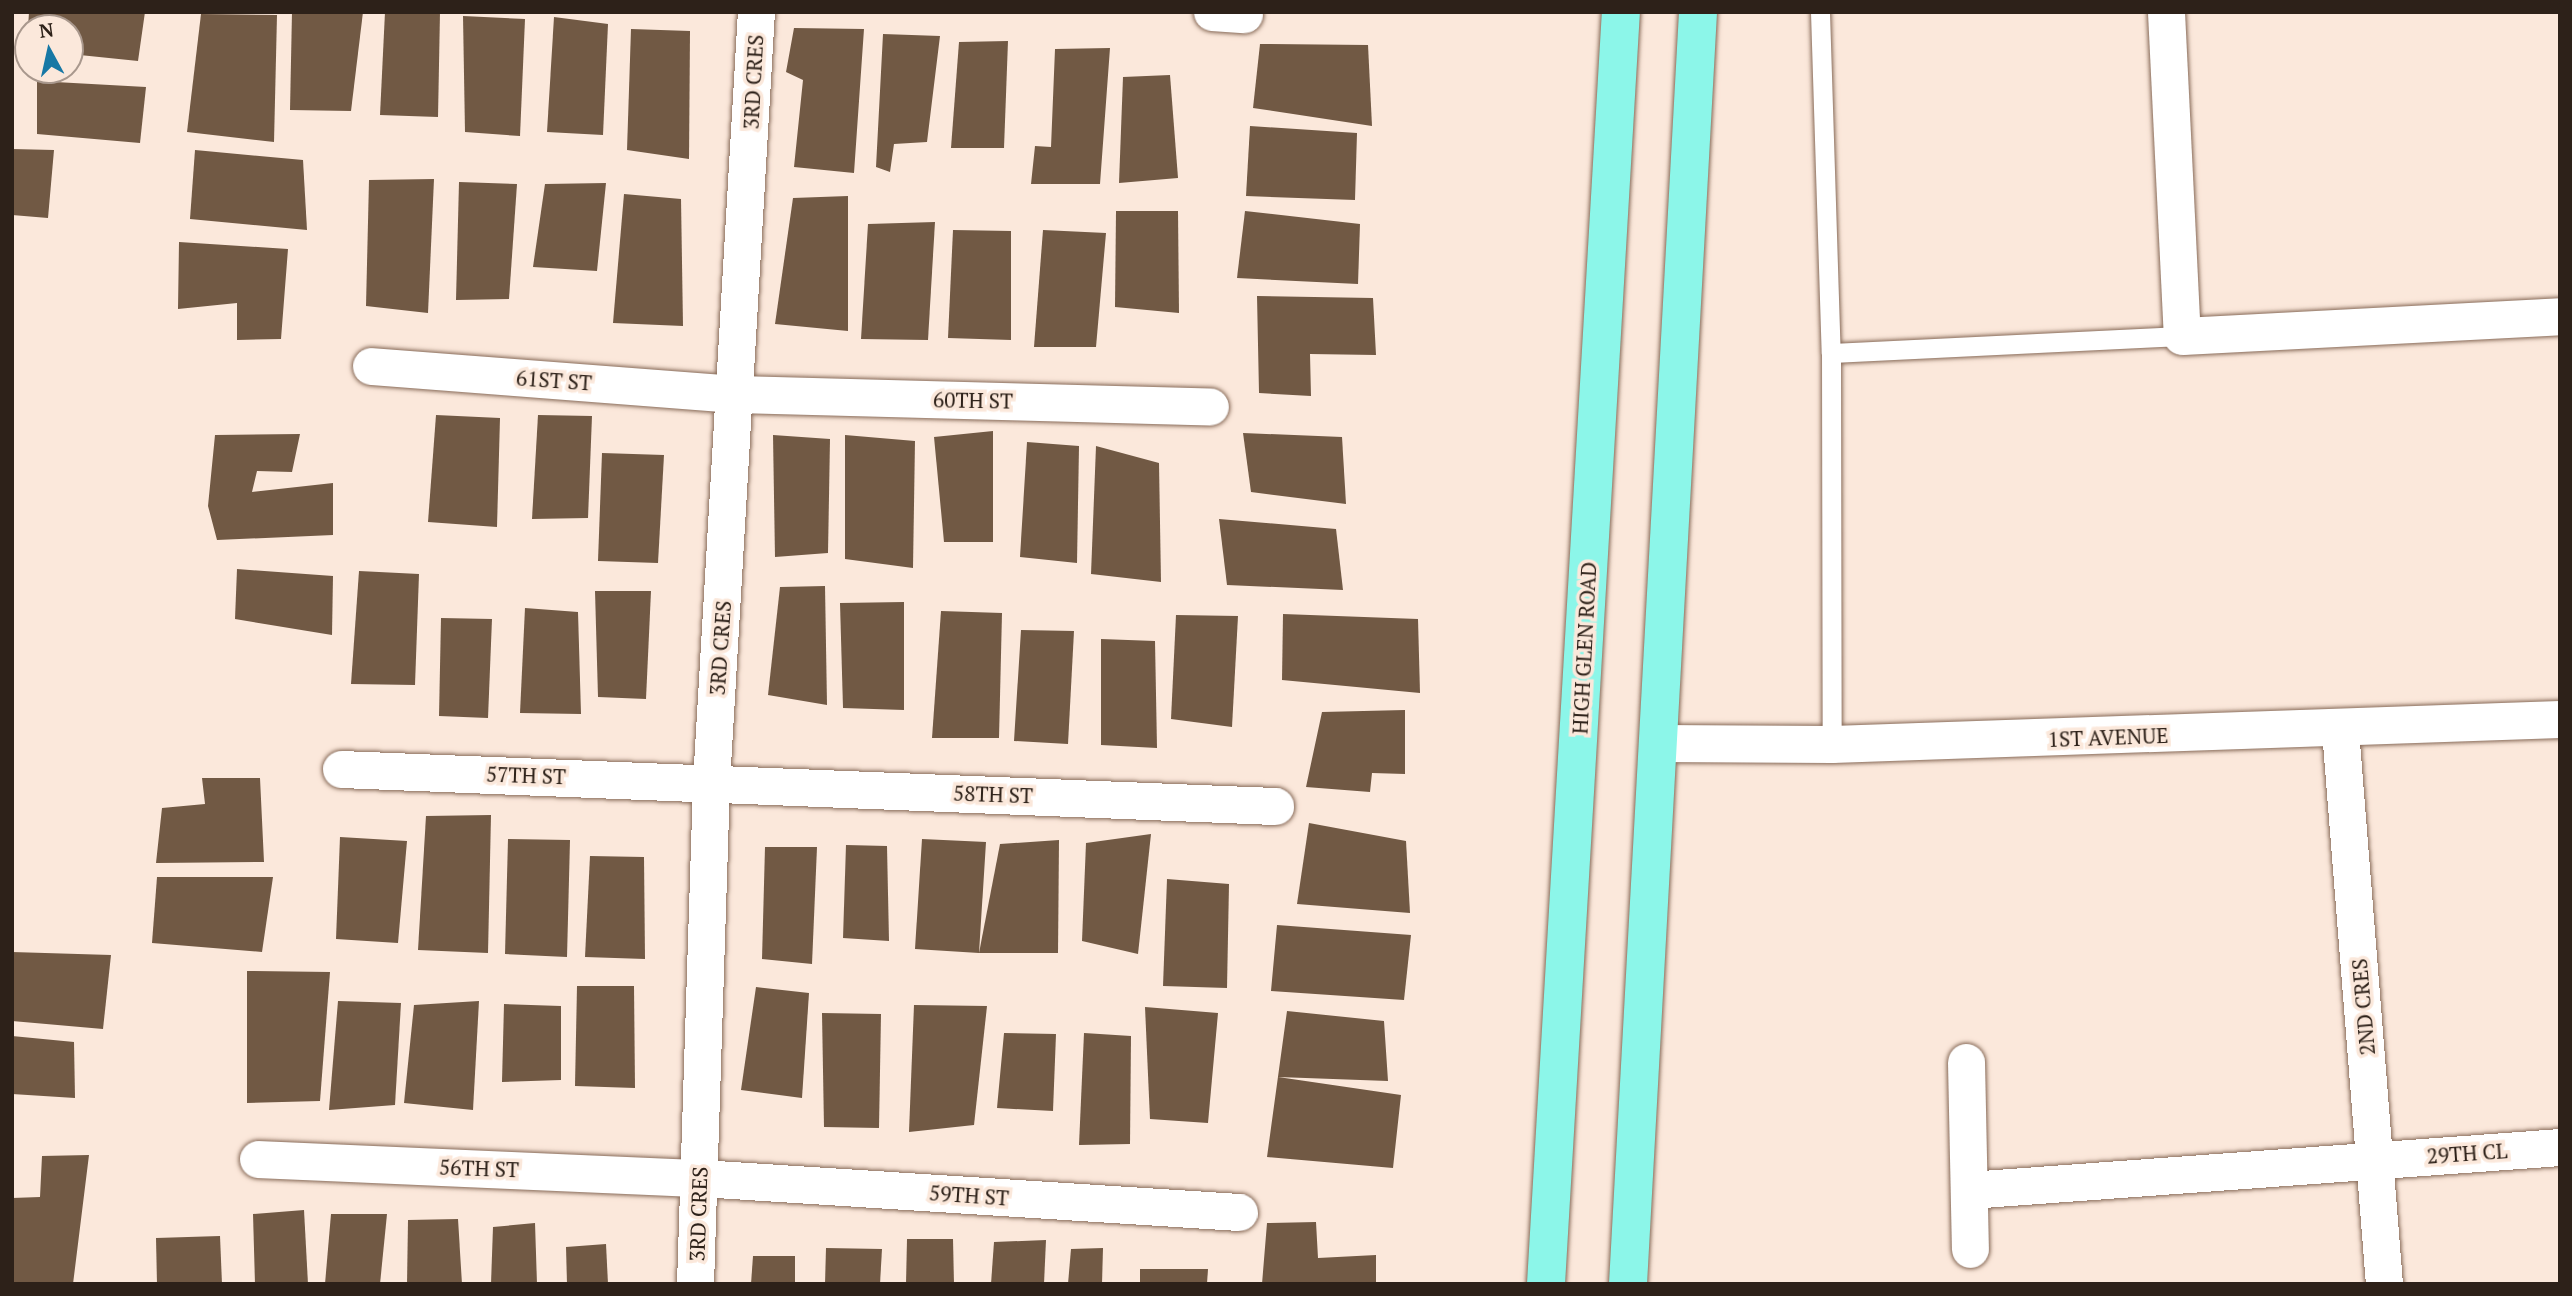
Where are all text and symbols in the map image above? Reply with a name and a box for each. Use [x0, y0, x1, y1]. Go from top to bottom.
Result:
north arrow [14, 14, 84, 84]
text: N [37, 16, 55, 43]
street label: 3RD CRES [738, 34, 768, 130]
street label: 61ST ST [515, 365, 593, 395]
street label: 60TH ST [933, 387, 1013, 413]
street label: HIGH GLEN ROAD [1567, 561, 1601, 735]
street label: 3RD CRES [704, 600, 736, 696]
street label: 1ST AVENUE [2047, 722, 2169, 752]
street label: 57TH ST [486, 761, 566, 789]
street label: 58TH ST [953, 780, 1033, 808]
street label: 2ND CRES [2346, 958, 2380, 1056]
street label: 29TH CL [2426, 1138, 2508, 1168]
street label: 56TH ST [439, 1154, 519, 1182]
street label: 3RD CRES [684, 1166, 712, 1262]
street label: 59TH ST [928, 1180, 1010, 1210]

